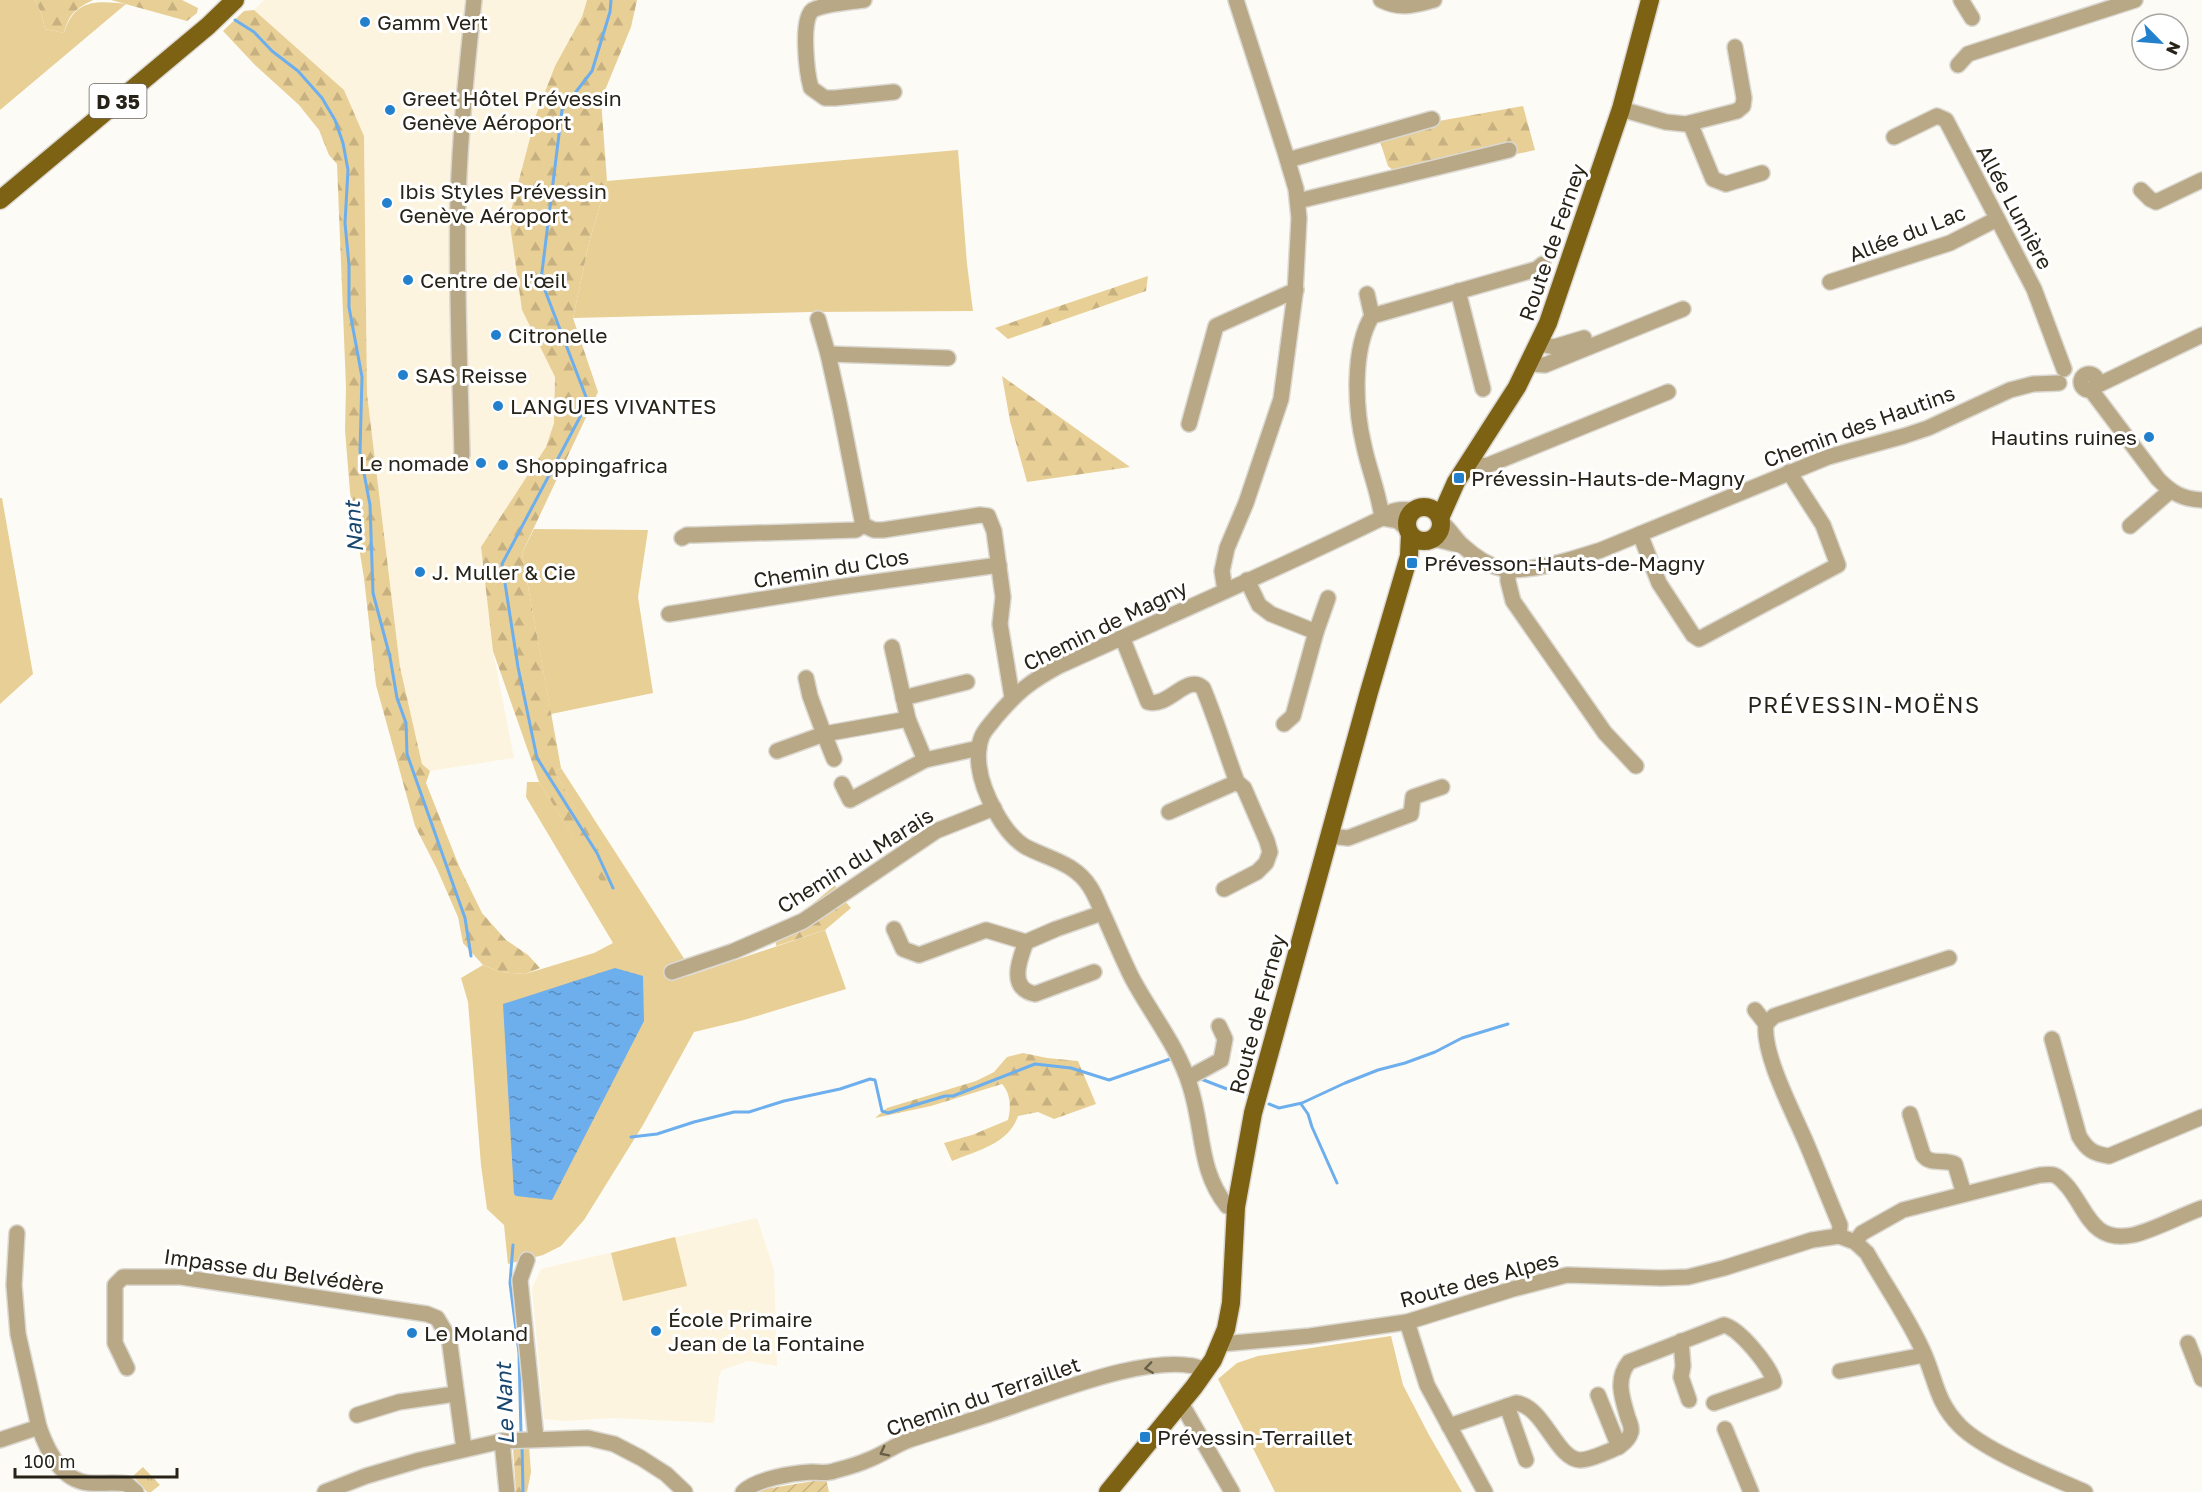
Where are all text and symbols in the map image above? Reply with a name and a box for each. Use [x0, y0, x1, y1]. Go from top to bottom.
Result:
place label: Gamm Vert [377, 9, 488, 35]
north arrow [2130, 12, 2190, 72]
marker: Gamm Vert [358, 15, 372, 29]
text: N [2162, 39, 2185, 58]
road number: D 35 [90, 84, 146, 118]
place label: Greet Hôtel Prévessin Genève Aéroport [402, 85, 622, 135]
marker: Greet Hôtel Prévessin Genève Aéroport [383, 103, 397, 117]
street label: Allée Lumière [1971, 140, 2059, 274]
street label: Route de Ferney [1513, 160, 1591, 324]
place label: Ibis Styles Prévessin Genève Aéroport [399, 178, 607, 228]
marker: Ibis Styles Prévessin Genève Aéroport [380, 196, 394, 210]
street label: Allée du Lac [1845, 199, 1969, 267]
place label: Centre de l'œil [420, 267, 567, 293]
marker: Centre de l'œil [401, 273, 415, 287]
place label: Citronelle [508, 322, 607, 348]
marker: Citronelle [489, 328, 503, 342]
place label: SAS Reisse [415, 362, 527, 388]
marker: SAS Reisse [396, 368, 410, 382]
street label: Chemin des Hautins [1760, 379, 1958, 473]
place label: LANGUES VIVANTES [510, 393, 716, 419]
marker: LANGUES VIVANTES [491, 399, 505, 413]
place label: Hautins ruines [1990, 424, 2137, 450]
marker: Hautins ruines [2142, 430, 2156, 444]
place label: Le nomade [359, 450, 469, 476]
place label: Shoppingafrica [515, 452, 668, 478]
marker: Le nomade [474, 456, 488, 470]
marker: Shoppingafrica [496, 458, 510, 472]
place label: Prévessin-Hauts-de-Magny [1471, 465, 1745, 491]
marker: Prévessin-Hauts-de-Magny [1452, 471, 1466, 485]
water label: Nant [338, 498, 368, 554]
street label: Chemin du Clos [751, 543, 911, 593]
place label: Prévesson-Hauts-de-Magny [1424, 550, 1705, 576]
marker: Prévesson-Hauts-de-Magny [1405, 556, 1419, 570]
place label: J. Muller & Cie [432, 559, 576, 585]
marker: J. Muller & Cie [413, 565, 427, 579]
street label: Chemin de Magny [1019, 574, 1191, 676]
district label: PRÉVESSIN-MOËNS [1747, 691, 1981, 718]
street label: Chemin du Marais [772, 802, 938, 918]
street label: Route de Ferney [1223, 931, 1291, 1097]
street label: Impasse du Belvédère [162, 1243, 386, 1299]
street label: Route des Alpes [1397, 1245, 1561, 1313]
place label: École Primaire Jean de la Fontaine [668, 1306, 865, 1356]
place label: Le Moland [424, 1320, 528, 1346]
marker: École Primaire Jean de la Fontaine [649, 1324, 663, 1338]
marker: Le Moland [405, 1326, 419, 1340]
street label: Chemin du Terraillet [883, 1351, 1083, 1441]
water label: Le Nant [489, 1360, 519, 1445]
one-way arrow [1144, 1361, 1154, 1373]
place label: Prévessin-Terraillet [1157, 1424, 1353, 1450]
marker: Prévessin-Terraillet [1138, 1430, 1152, 1444]
scale bar [15, 1441, 177, 1479]
one-way arrow [880, 1445, 890, 1456]
text: 100 m [24, 1450, 75, 1472]

